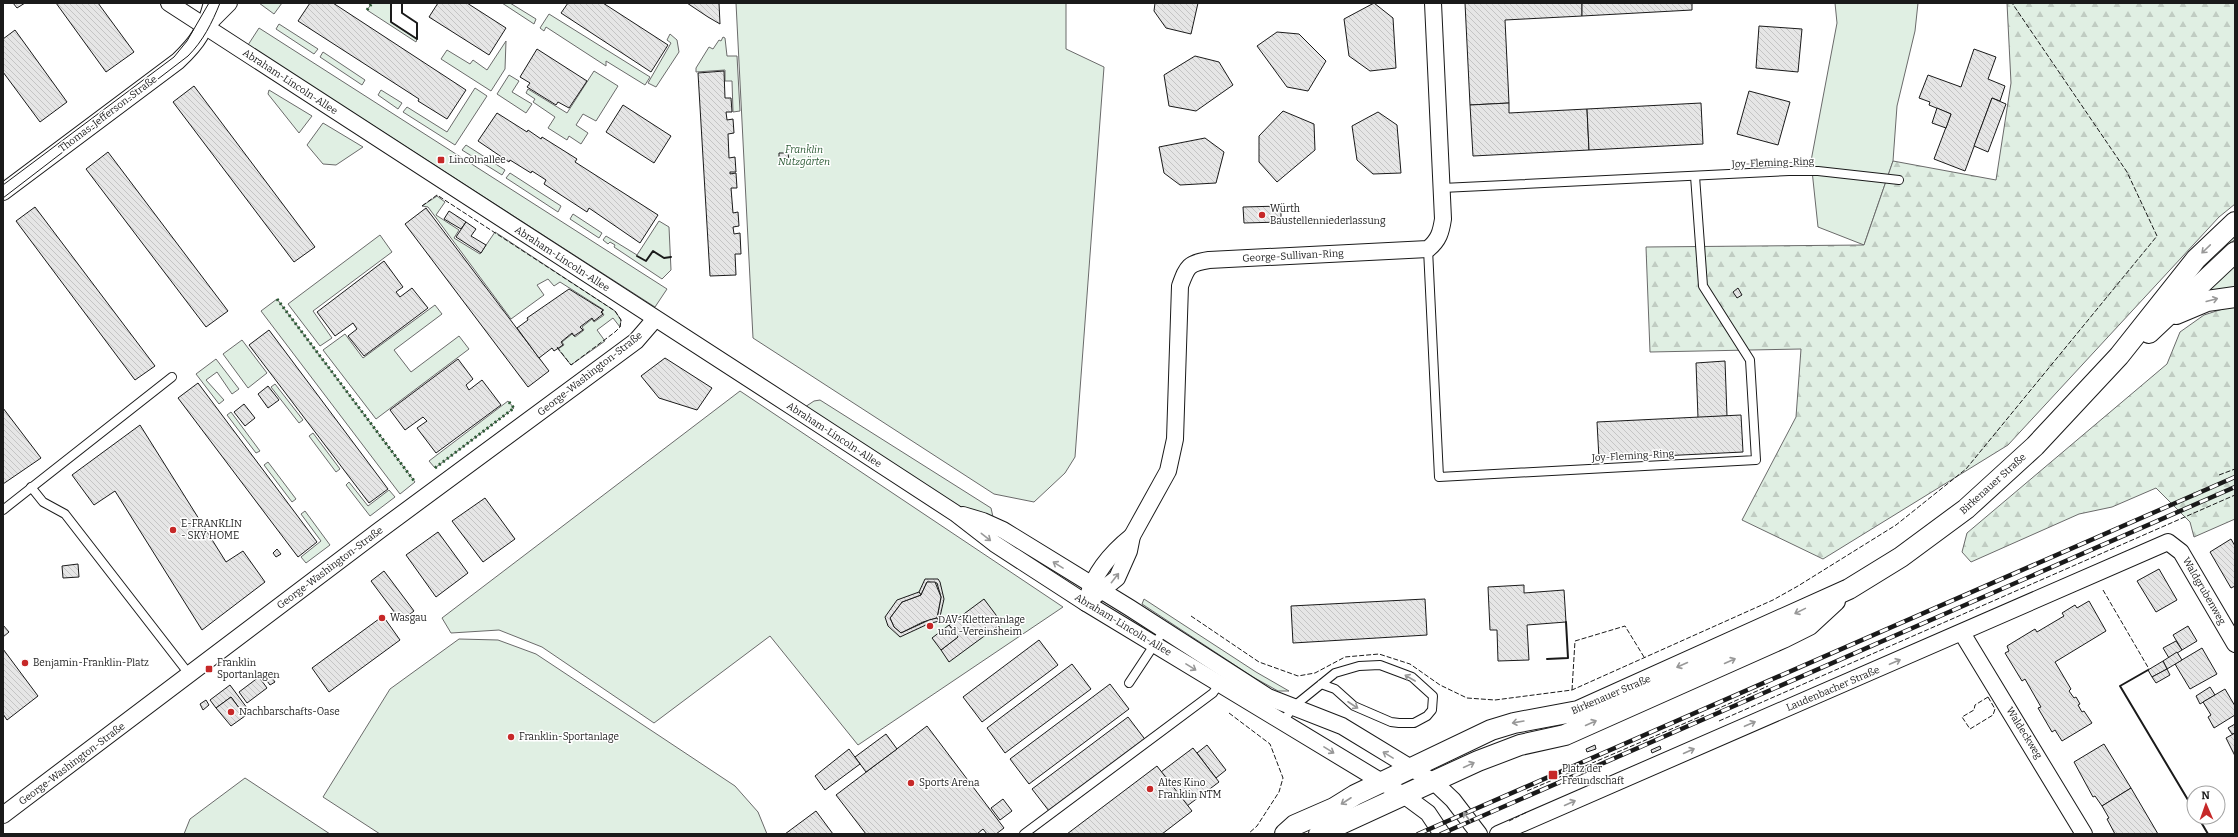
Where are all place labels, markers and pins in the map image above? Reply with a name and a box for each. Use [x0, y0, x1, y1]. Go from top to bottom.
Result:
place label: Lincolnallee [449, 154, 506, 166]
marker: Lincolnallee [436, 155, 446, 165]
place label: Würth Baustellenniederlassung [1270, 203, 1386, 227]
marker: Würth Baustellenniederlassung [1257, 210, 1267, 220]
place label: E-FRANKLIN - SKY HOME [181, 518, 242, 542]
marker: E-FRANKLIN - SKY HOME [168, 525, 178, 535]
place label: Wasgau [390, 612, 427, 624]
marker: Wasgau [377, 613, 387, 623]
place label: DAV-Kletteranlage und -Vereinsheim [938, 614, 1025, 638]
marker: DAV-Kletteranlage und -Vereinsheim [925, 621, 935, 631]
place label: Benjamin-Franklin-Platz [33, 657, 149, 669]
place label: Franklin Sportanlagen [217, 657, 280, 681]
marker: Benjamin-Franklin-Platz [20, 658, 30, 668]
marker: Franklin Sportanlagen [204, 664, 214, 674]
place label: Nachbarschafts-Oase [239, 706, 340, 718]
marker: Nachbarschafts-Oase [226, 707, 236, 717]
place label: Franklin-Sportanlage [519, 731, 619, 743]
marker: Franklin-Sportanlage [506, 732, 516, 742]
place label: Platz der Freundschaft [1562, 763, 1625, 787]
marker: Platz der Freundschaft [1547, 769, 1559, 781]
place label: Sports Arena [919, 777, 980, 789]
place label: Altes Kino Franklin NTM [1158, 777, 1221, 801]
marker: Sports Arena [906, 778, 916, 788]
marker: Altes Kino Franklin NTM [1145, 784, 1155, 794]

